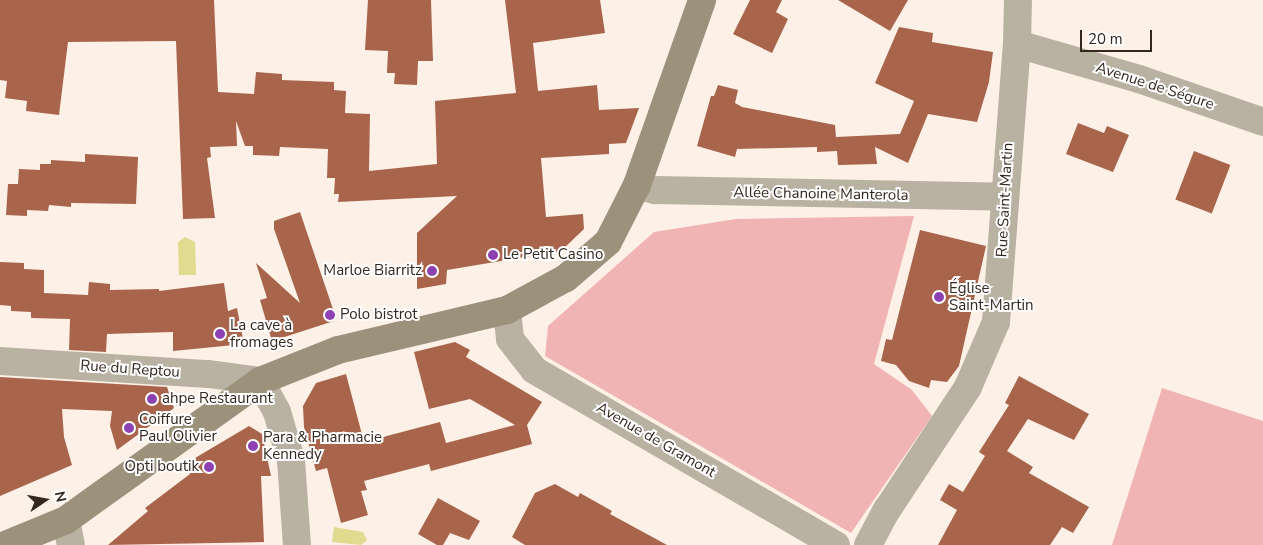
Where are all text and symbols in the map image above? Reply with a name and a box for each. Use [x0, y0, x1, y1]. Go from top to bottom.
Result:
scale bar [1083, 20, 1156, 52]
text: 20 m [1088, 29, 1123, 49]
street label: Avenue de Ségure [1094, 58, 1216, 114]
street label: Rue Saint-Martin [993, 142, 1017, 258]
street label: Allée Chanoine Manterola [733, 183, 909, 205]
place label: Le Petit Casino [503, 246, 603, 264]
marker: Le Petit Casino [487, 249, 499, 261]
place label: Marloe Biarritz [323, 262, 422, 280]
marker: Marloe Biarritz [426, 265, 438, 277]
place label: Église Saint-Martin [949, 279, 1033, 314]
marker: Église Saint-Martin [933, 291, 945, 303]
place label: Polo bistrot [340, 306, 417, 324]
marker: Polo bistrot [324, 309, 336, 321]
place label: La cave à fromages [230, 316, 293, 351]
marker: La cave à fromages [214, 328, 226, 340]
street label: Rue du Reptou [80, 357, 180, 381]
place label: ahpe Restaurant [162, 390, 273, 408]
marker: ahpe Restaurant [146, 393, 158, 405]
street label: Avenue de Gramont [593, 399, 719, 481]
place label: Coiffure Paul Olivier [139, 410, 217, 445]
marker: Coiffure Paul Olivier [123, 422, 135, 434]
place label: Para & Pharmacie Kennedy [263, 428, 382, 463]
marker: Para & Pharmacie Kennedy [247, 440, 259, 452]
place label: Opti boutik [125, 458, 199, 476]
marker: Opti boutik [203, 461, 215, 473]
north arrow [20, 475, 70, 525]
text: N [50, 490, 71, 504]

